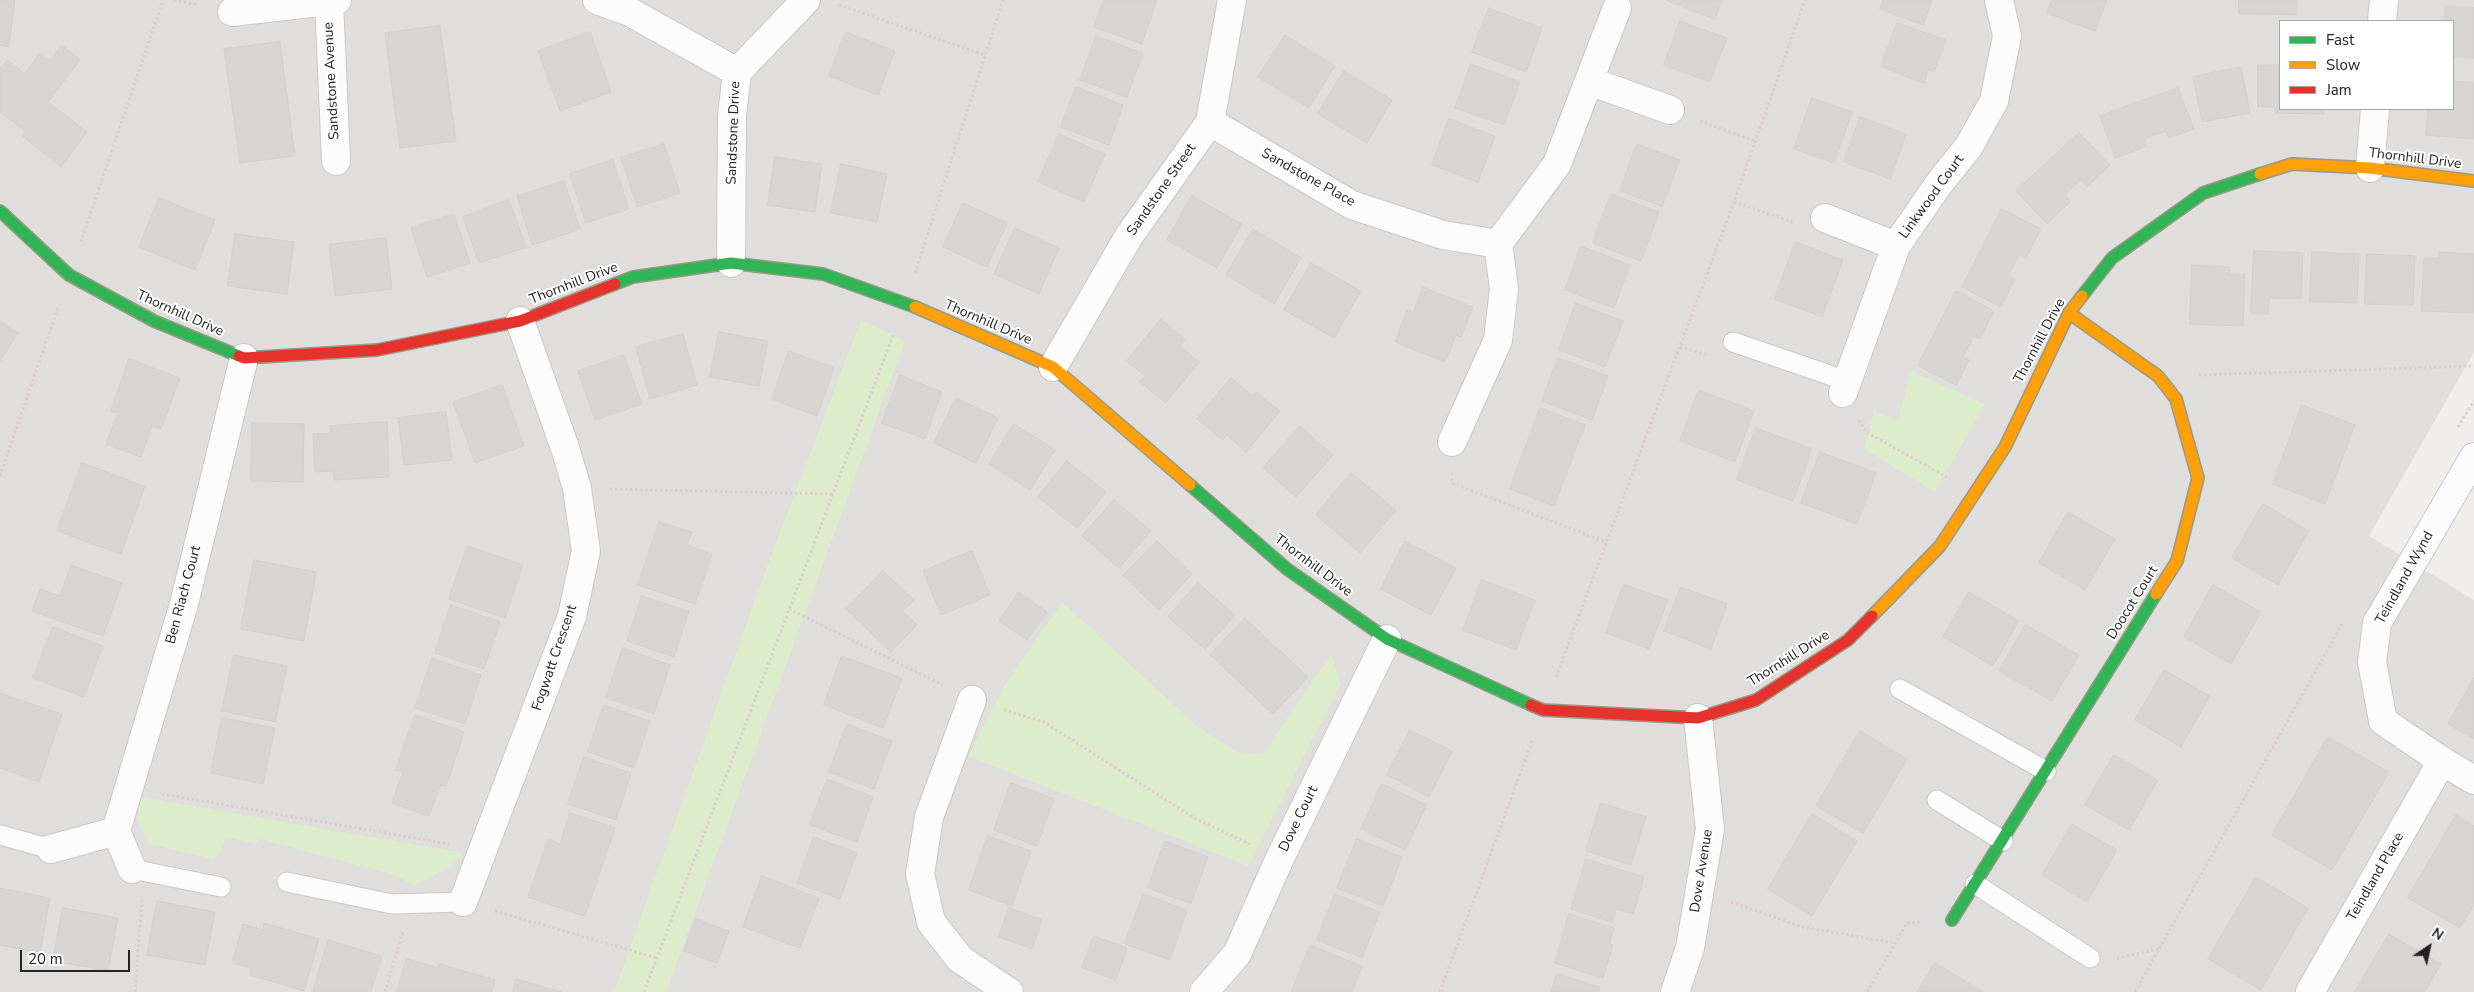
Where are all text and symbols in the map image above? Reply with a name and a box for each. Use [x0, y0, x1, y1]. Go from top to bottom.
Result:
legend [2279, 20, 2454, 110]
street label: Sandstone Avenue [321, 22, 343, 140]
text: Fast [2326, 30, 2354, 50]
text: Slow [2326, 55, 2360, 75]
text: Jam [2326, 80, 2352, 100]
street label: Sandstone Drive [724, 81, 744, 185]
street label: Sandstone Street [1124, 141, 1200, 239]
street label: Sandstone Place [1258, 145, 1358, 211]
street label: Thornhill Drive [2368, 145, 2462, 173]
street label: Linkwood Court [1896, 152, 1968, 242]
street label: Thornhill Drive [527, 259, 621, 309]
street label: Thornhill Drive [134, 287, 226, 341]
street label: Thornhill Drive [2011, 296, 2069, 386]
street label: Thornhill Drive [942, 297, 1034, 349]
street label: Teindland Wynd [2372, 529, 2438, 627]
street label: Thornhill Drive [1271, 531, 1355, 601]
street label: Ben Riach Court [163, 544, 205, 646]
street label: Doocot Court [2104, 563, 2162, 643]
street label: Fogwatt Crescent [529, 603, 581, 713]
street label: Thornhill Drive [1745, 627, 1833, 691]
street label: Dove Court [1276, 783, 1322, 855]
street label: Dove Avenue [1687, 828, 1717, 914]
street label: Teindland Place [2344, 830, 2408, 924]
north arrow [2404, 922, 2454, 972]
text: N [2428, 923, 2447, 945]
scale bar [22, 940, 132, 972]
text: 20 m [28, 949, 63, 969]

